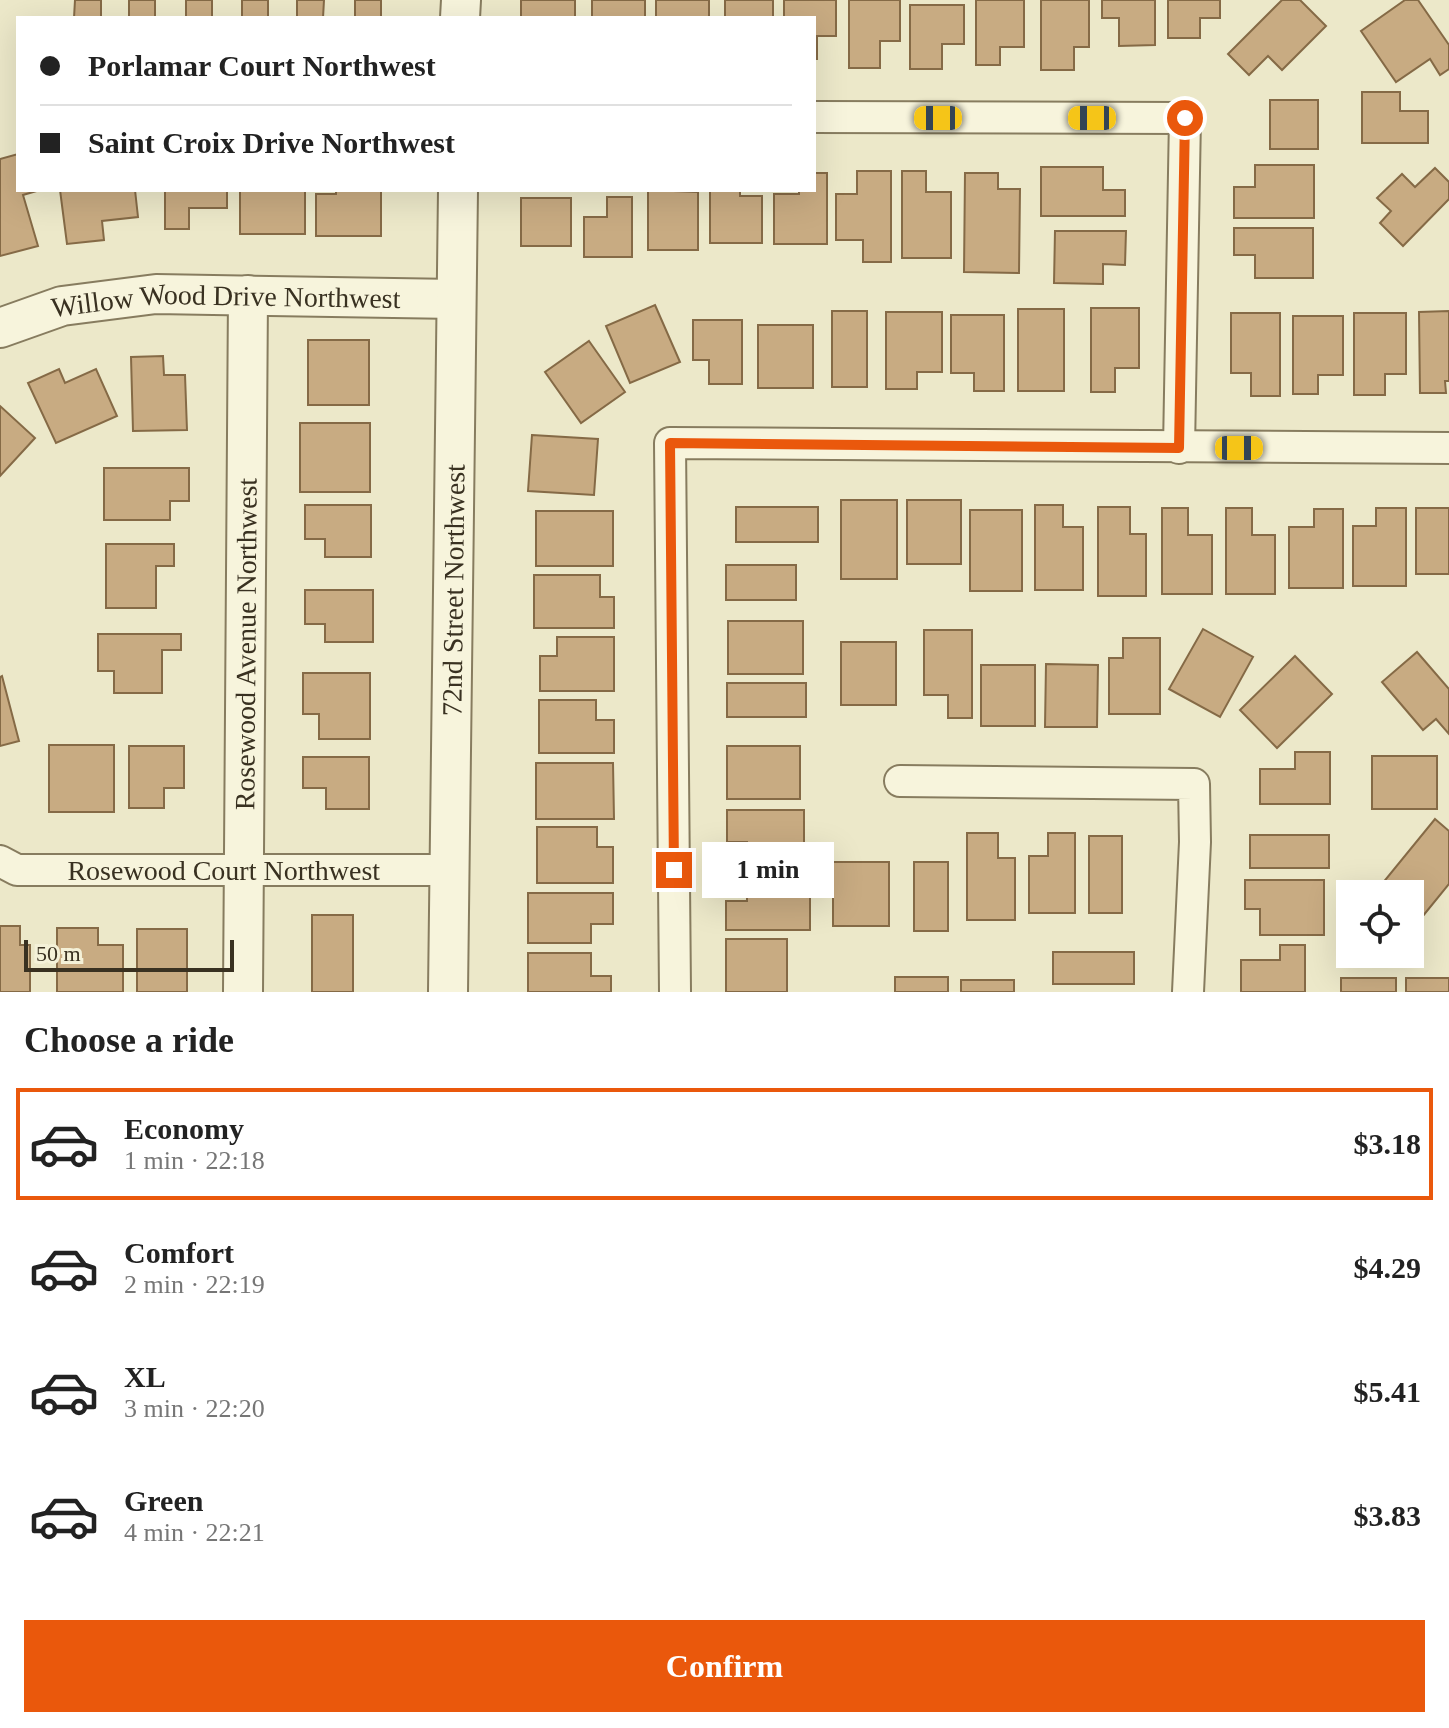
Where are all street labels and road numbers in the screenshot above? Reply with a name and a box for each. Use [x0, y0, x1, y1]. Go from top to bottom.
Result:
street label: Willow Wood Drive Northwest [49, 277, 401, 323]
street label: 72nd Street Northwest [436, 464, 470, 716]
street label: Rosewood Avenue Northwest [229, 477, 262, 810]
street label: Rosewood Court Northwest [67, 855, 380, 886]

